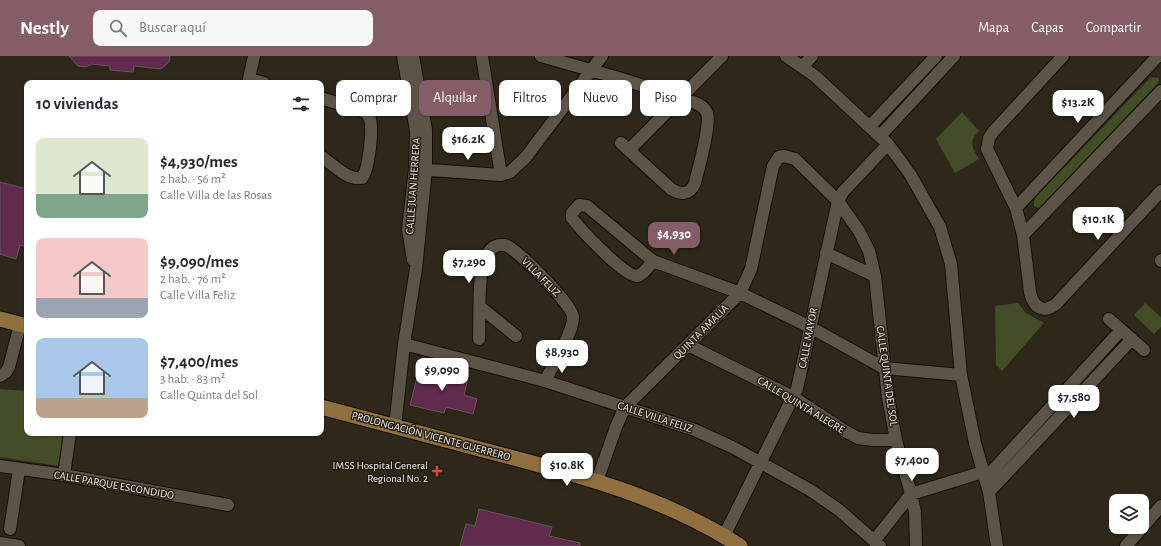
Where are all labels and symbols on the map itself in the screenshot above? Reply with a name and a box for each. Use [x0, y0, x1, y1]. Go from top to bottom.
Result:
pin: $13.2K [1045, 90, 1111, 124]
pin: $16.2K [435, 127, 501, 161]
street label: CALLE JUAN HERRERA [404, 137, 422, 235]
pin: $10.1K [1065, 207, 1131, 241]
pin: $4,930 [641, 222, 707, 256]
pin: $7,290 [436, 250, 502, 284]
street label: VILLA FELIZ [519, 255, 563, 299]
street label: QUINTA AMALIA [671, 302, 731, 362]
street label: CALLE MAYOR [797, 307, 819, 369]
street label: CALLE QUINTA DEL SOL [875, 325, 900, 427]
pin: $8,930 [529, 340, 595, 374]
pin: $9,090 [409, 358, 475, 392]
street label: CALLE QUINTA ALEGRE [755, 375, 847, 436]
pin: $7,580 [1041, 385, 1107, 419]
street label: CALLE VILLA FELIZ [616, 400, 694, 434]
street label: PROLONGACIÓN VICENTE GUERRERO [350, 409, 512, 463]
pin: $7,400 [879, 448, 945, 482]
pin: $10.8K [534, 453, 600, 487]
place label: IMSS Hospital General Regional No. 2 [333, 460, 428, 484]
marker: IMSS Hospital General Regional No. 2 [431, 465, 443, 477]
street label: CALLE PARQUE ESCONDIDO [53, 469, 175, 501]

